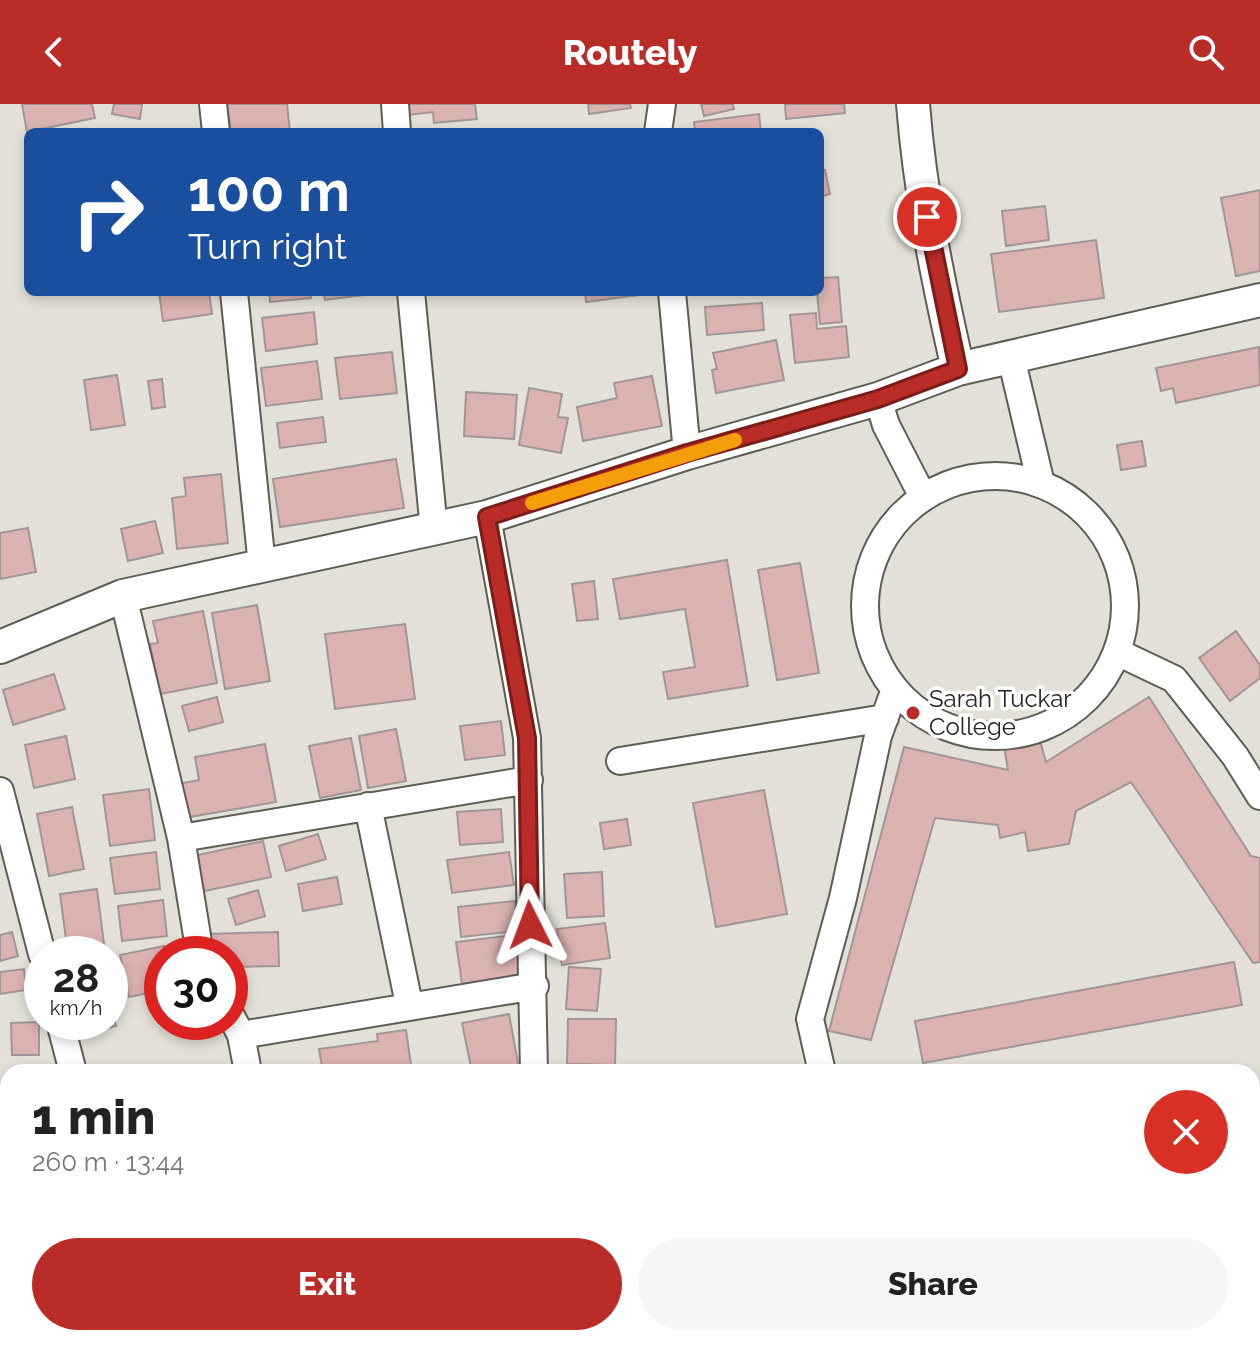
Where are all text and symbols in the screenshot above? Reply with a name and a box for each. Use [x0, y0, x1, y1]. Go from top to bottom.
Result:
icon: back [32, 30, 76, 74]
icon: search [1184, 30, 1228, 74]
text: Routely [563, 31, 697, 73]
text: 100 m [188, 158, 350, 224]
icon: right [56, 160, 160, 264]
pin [893, 183, 961, 251]
icon: arrive [905, 195, 949, 239]
text: Turn right [188, 225, 347, 267]
place label: Sarah Tuckar College [929, 684, 1072, 741]
marker: Sarah Tuckar College [904, 704, 922, 722]
position arrow [488, 883, 572, 967]
speed limit sign: 30 [144, 936, 248, 1040]
text: 28 [53, 954, 99, 1001]
text: km/h [50, 996, 102, 1020]
text: 1 min [32, 1089, 155, 1145]
button: close [1144, 1090, 1228, 1174]
text: 260 m · 13:44 [32, 1147, 184, 1177]
button: Exit [32, 1238, 622, 1330]
button: Share [638, 1238, 1228, 1330]

